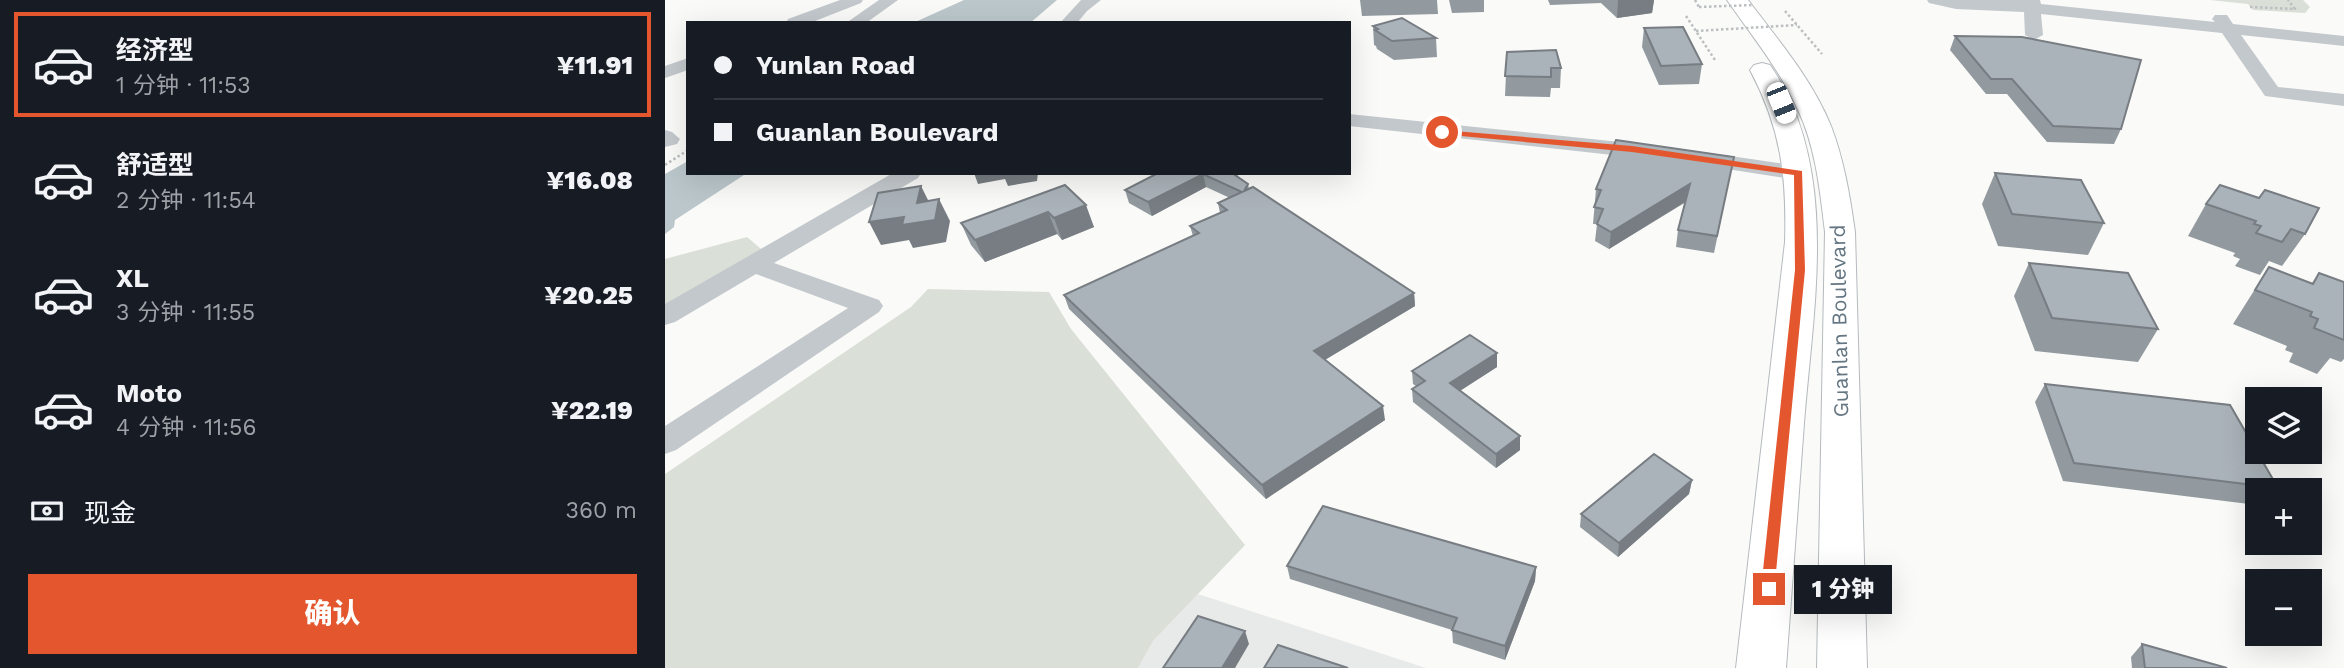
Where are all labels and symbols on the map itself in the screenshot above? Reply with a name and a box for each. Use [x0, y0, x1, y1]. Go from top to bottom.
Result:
car [1764, 80, 1799, 126]
route start [1426, 116, 1458, 148]
street label: Guanlan Boulevard [1825, 224, 1853, 418]
callout: 1 分钟 [1793, 564, 1891, 614]
route end [1753, 573, 1785, 605]

